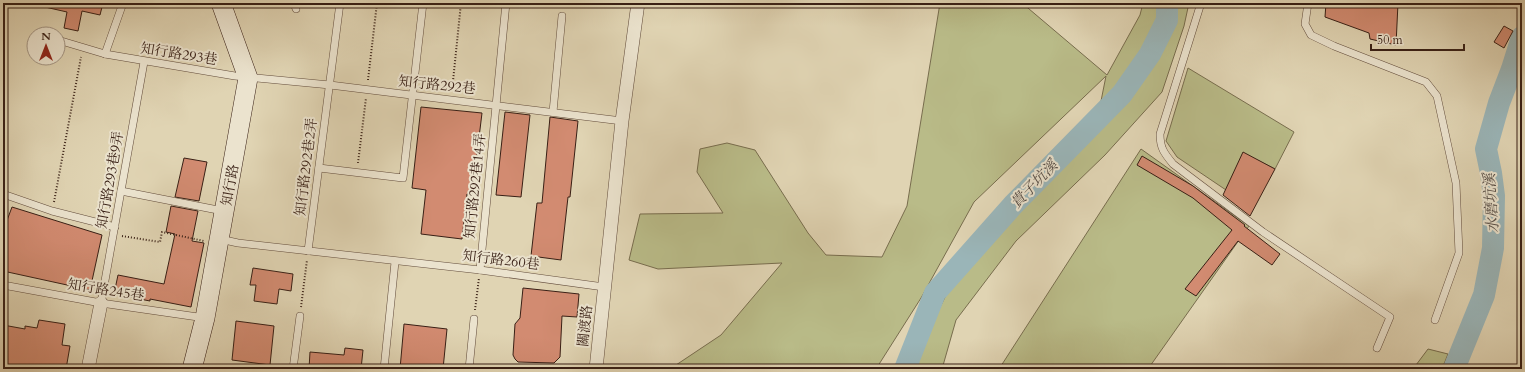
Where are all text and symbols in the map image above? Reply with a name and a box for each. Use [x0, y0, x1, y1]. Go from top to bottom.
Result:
north arrow [26, 26, 66, 66]
scale bar [1371, 26, 1464, 52]
text: N [41, 29, 51, 44]
text: 50 m [1377, 32, 1404, 48]
street label: 知行路293巷 [139, 39, 219, 69]
street label: 知行路292巷 [397, 72, 477, 98]
street label: 知行路292巷2弄 [291, 117, 321, 217]
street label: 知行路293巷9弄 [92, 130, 128, 230]
street label: 知行路292巷14弄 [460, 132, 490, 240]
water label: 貴子坑溪 [1006, 154, 1063, 213]
street label: 知行路 [217, 163, 243, 207]
water label: 水磨坑溪 [1479, 170, 1503, 234]
street label: 知行路260巷 [461, 246, 541, 274]
street label: 知行路245巷 [66, 275, 146, 305]
street label: 關渡路 [573, 304, 597, 348]

